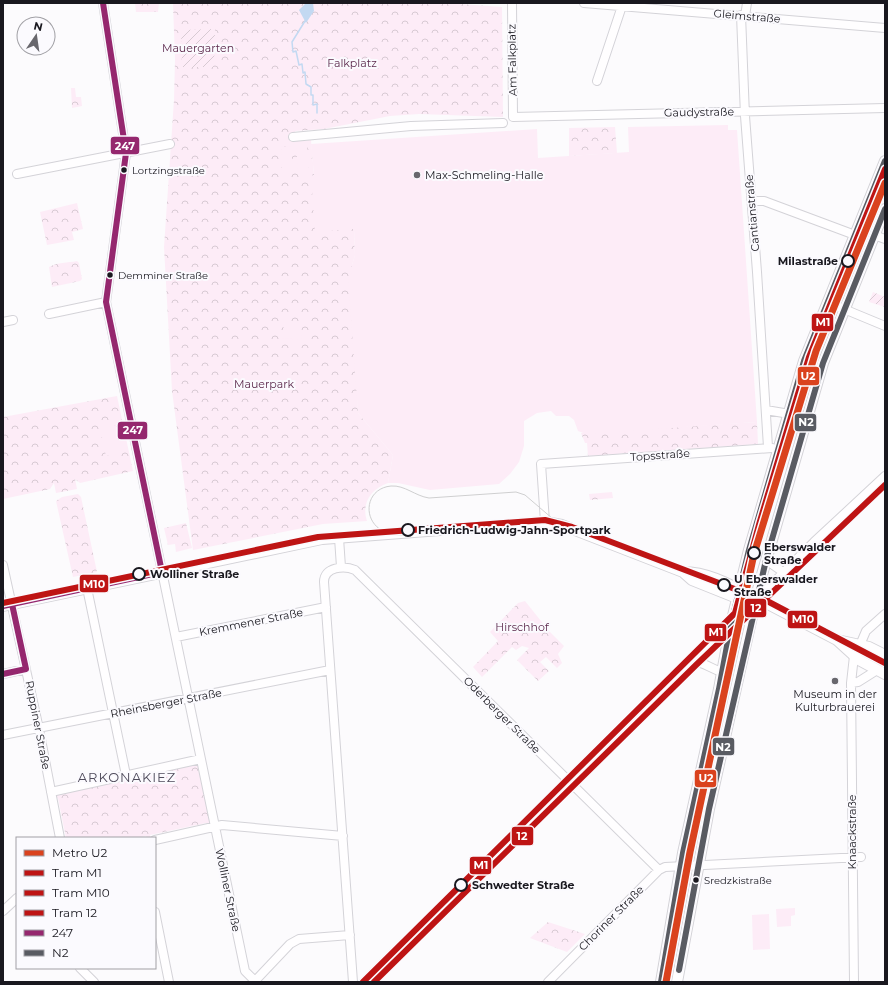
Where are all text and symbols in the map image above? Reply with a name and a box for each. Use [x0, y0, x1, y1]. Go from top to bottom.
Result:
street label: Gleimstraße [713, 6, 781, 26]
north arrow [16, 16, 56, 56]
text: N [32, 18, 44, 34]
street label: Am Falkplatz [504, 23, 520, 96]
park label: Mauergarten [162, 41, 234, 55]
park label: Falkplatz [327, 56, 377, 70]
street label: Gaudystraße [664, 104, 734, 120]
line badge: 247 [110, 136, 140, 155]
text: 247 [115, 139, 135, 153]
place label: Lortzingstraße [132, 164, 205, 177]
marker: Lortzingstraße [119, 165, 129, 175]
place label: Max-Schmeling-Halle [425, 168, 544, 182]
marker: Max-Schmeling-Halle [412, 170, 422, 180]
street label: Cantianstraße [742, 174, 762, 252]
place label: Milastraße [778, 254, 838, 268]
marker: Milastraße [841, 254, 855, 268]
place label: Demminer Straße [118, 269, 208, 282]
marker: Demminer Straße [105, 270, 115, 280]
line badge: M1 [811, 313, 834, 332]
text: M1 [816, 315, 830, 329]
line badge: U2 [797, 366, 820, 386]
text: U2 [800, 369, 816, 383]
park label: Mauerpark [234, 377, 295, 391]
line badge: N2 [794, 413, 817, 432]
text: N2 [798, 415, 814, 429]
line badge: 247 [117, 421, 148, 440]
text: 247 [123, 423, 143, 437]
street label: Topsstraße [630, 446, 691, 464]
marker: Friedrich-Ludwig-Jahn-Sportpark [401, 523, 415, 537]
place label: Friedrich-Ludwig-Jahn-Sportpark [418, 523, 611, 537]
place label: Eberswalder Straße [764, 540, 836, 567]
marker: Eberswalder Straße [747, 546, 761, 560]
marker: Wolliner Straße [132, 567, 146, 581]
place label: Wolliner Straße [150, 567, 239, 581]
place label: U Eberswalder Straße [734, 572, 818, 599]
line badge: M10 [79, 574, 109, 593]
text: M10 [83, 577, 106, 591]
marker: U Eberswalder Straße [717, 578, 731, 592]
line badge: 12 [744, 598, 767, 618]
text: 12 [751, 601, 762, 615]
street label: Kremmener Straße [198, 605, 305, 639]
line badge: M10 [787, 610, 818, 629]
text: M10 [792, 612, 815, 626]
park label: Hirschhof [495, 620, 550, 634]
line badge: M1 [704, 623, 727, 642]
text: M1 [709, 625, 723, 639]
street label: Oderberger Straße [461, 674, 544, 757]
marker: Museum in der Kulturbrauerei [830, 676, 840, 686]
street label: Ruppiner Straße [23, 679, 54, 771]
street label: Rheinsberger Straße [109, 685, 223, 721]
place label: Museum in der Kulturbrauerei [793, 687, 877, 714]
line badge: N2 [712, 737, 735, 756]
text: N2 [715, 740, 731, 754]
district label: ARKONAKIEZ [78, 769, 176, 785]
line badge: U2 [694, 769, 717, 788]
text: U2 [698, 771, 714, 785]
street label: Knaackstraße [845, 794, 859, 869]
line badge: 12 [511, 826, 534, 846]
text: 12 [517, 829, 528, 843]
legend [16, 837, 156, 969]
text: Metro U2 [52, 845, 107, 860]
street label: Wolliner Straße [212, 847, 244, 933]
line badge: M1 [469, 856, 492, 875]
text: M1 [474, 858, 488, 872]
text: Tram M1 [52, 865, 102, 880]
place label: Sredzkistraße [704, 874, 772, 887]
marker: Sredzkistraße [691, 875, 701, 885]
marker: Schwedter Straße [454, 878, 468, 892]
place label: Schwedter Straße [472, 878, 575, 892]
street label: Choriner Straße [575, 882, 647, 954]
text: Tram M10 [52, 885, 110, 900]
text: Tram 12 [52, 905, 97, 920]
text: 247 [52, 925, 73, 940]
text: N2 [52, 945, 69, 960]

